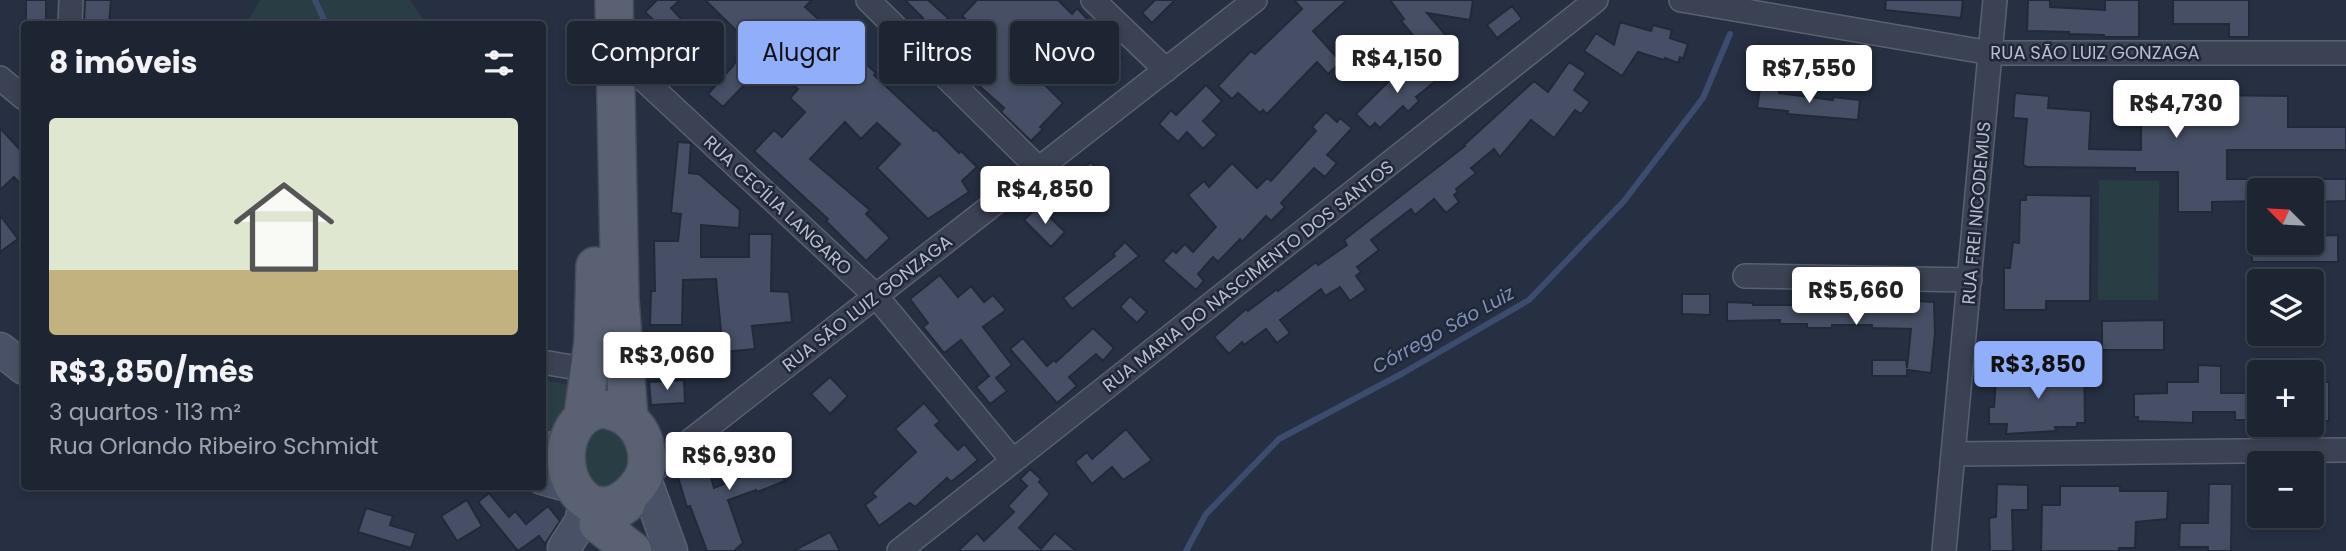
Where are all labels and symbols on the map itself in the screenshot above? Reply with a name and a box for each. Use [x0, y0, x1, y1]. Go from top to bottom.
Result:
pin: R$4,150 [1332, 36, 1462, 95]
street label: RUA SÃO LUIZ GONZAGA [1990, 40, 2200, 65]
pin: R$7,550 [1744, 46, 1874, 105]
pin: R$4,730 [2111, 80, 2241, 140]
street label: RUA FREI NICODEMUS [1956, 120, 1996, 306]
street label: RUA CECÍLIA LANGARO [698, 130, 858, 280]
street label: RUA MARIA DO NASCIMENTO DOS SANTOS [1097, 154, 1399, 398]
pin: R$4,850 [980, 166, 1110, 226]
north arrow [2247, 178, 2324, 256]
street label: RUA SÃO LUIZ GONZAGA [777, 229, 957, 377]
pin: R$5,660 [1791, 268, 1921, 327]
water label: Córrego São Luiz [1367, 280, 1519, 380]
pin: R$3,060 [602, 332, 732, 392]
pin: R$3,850 [1973, 342, 2103, 401]
pin: R$6,930 [664, 433, 794, 492]

